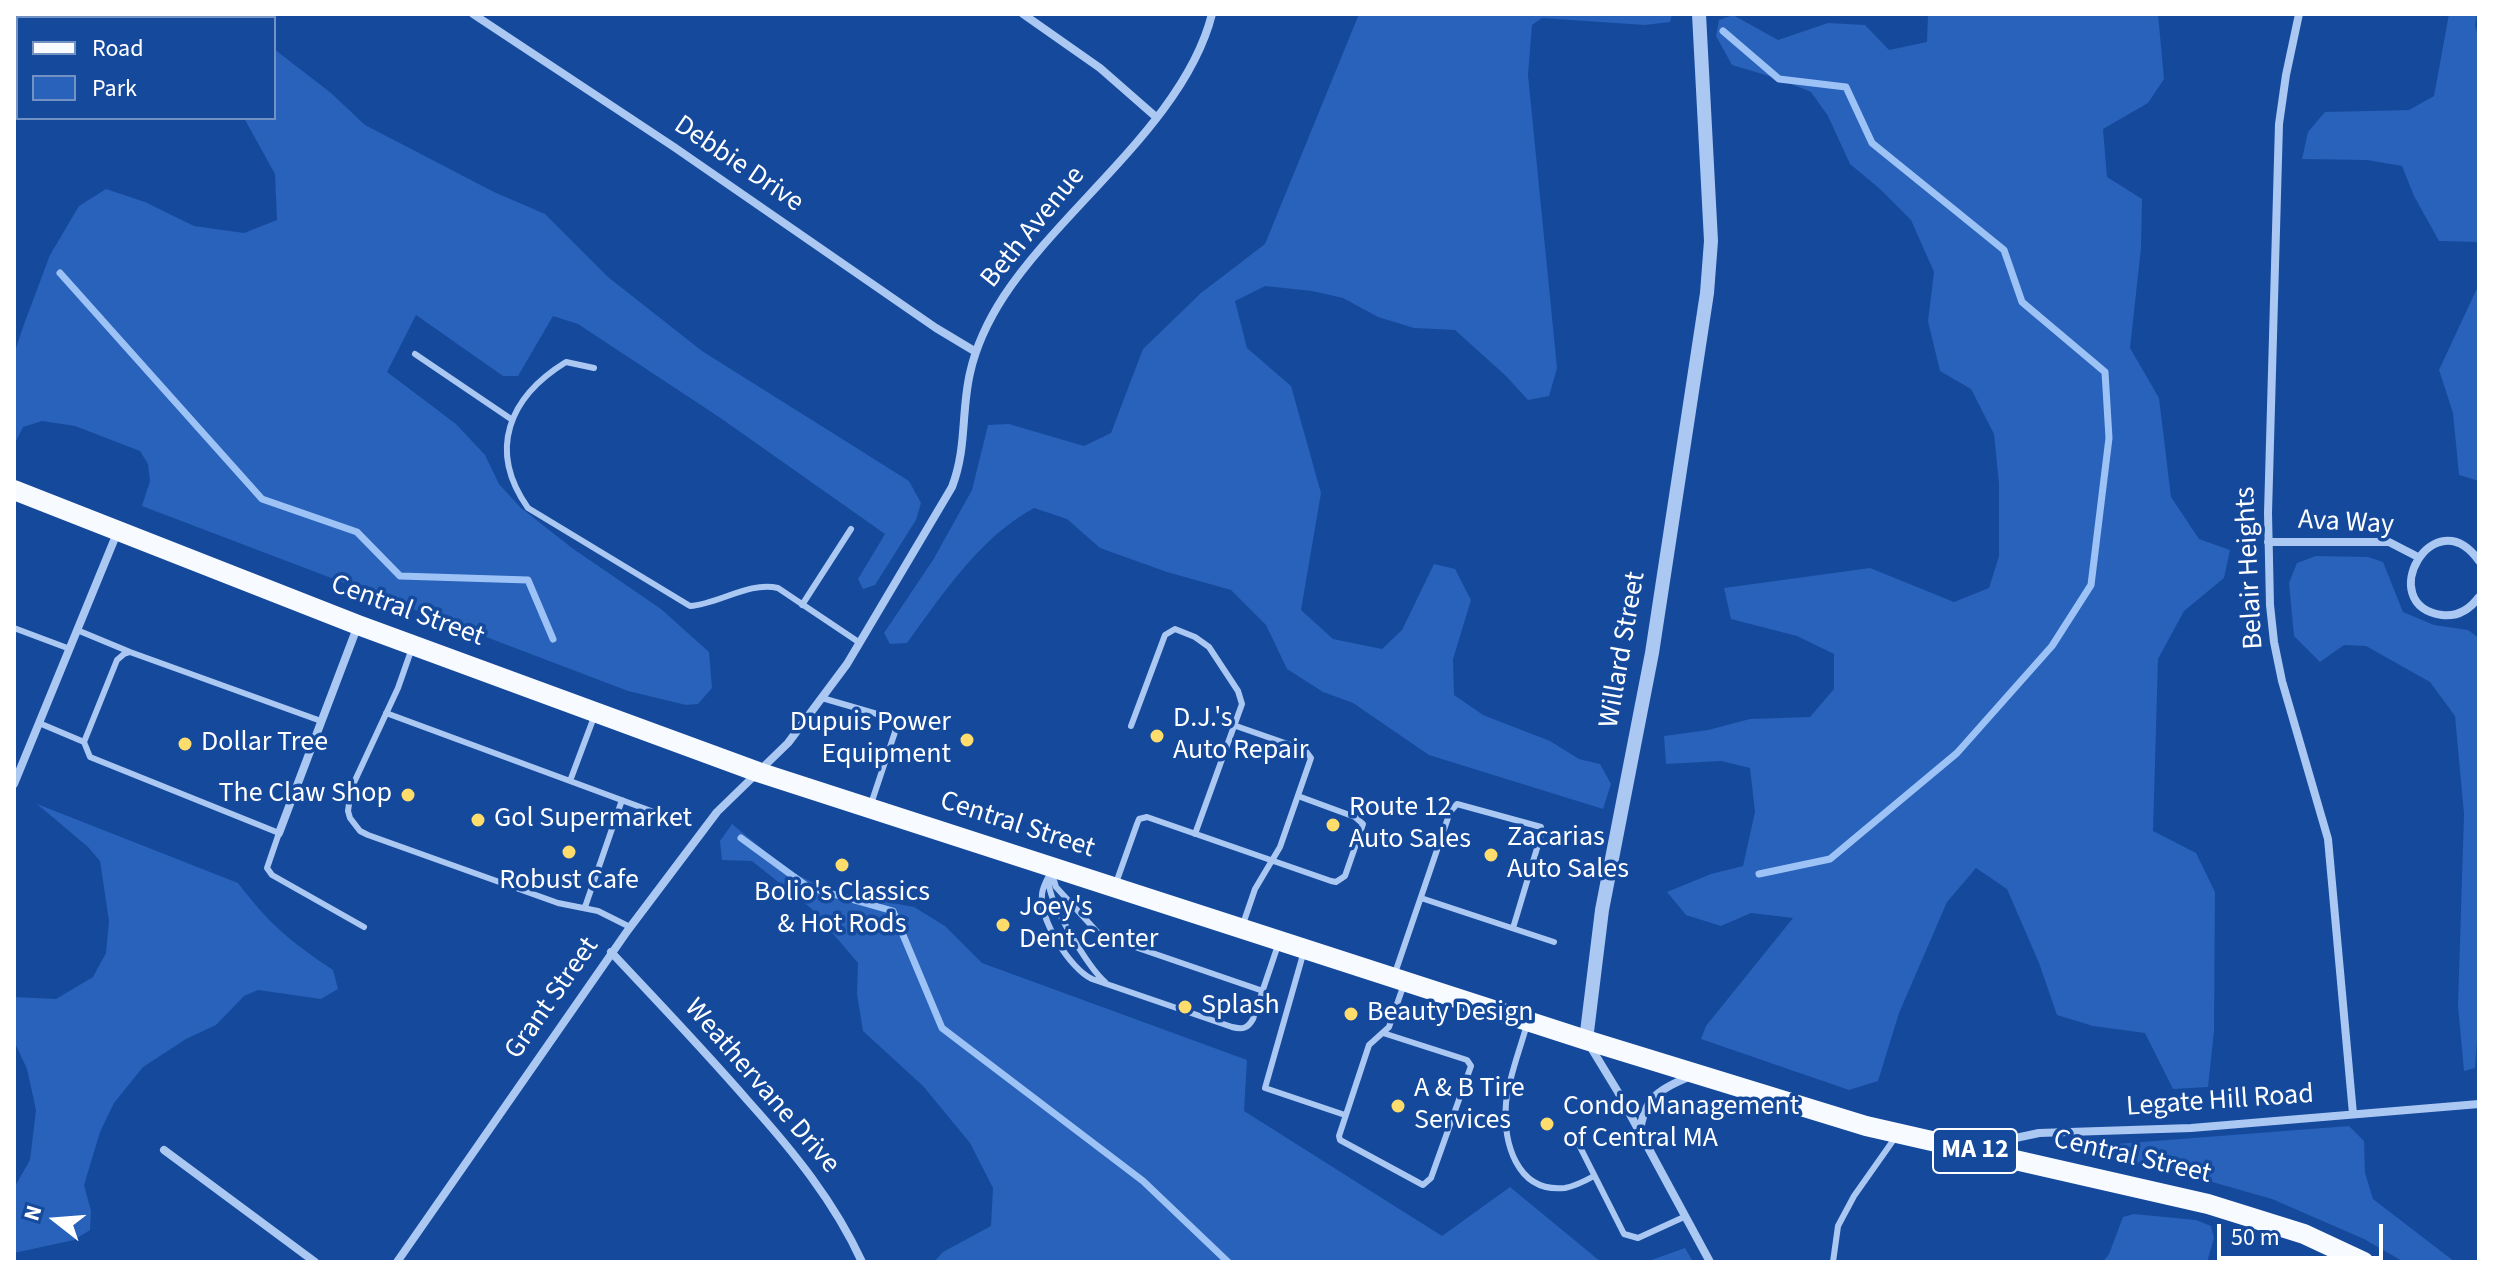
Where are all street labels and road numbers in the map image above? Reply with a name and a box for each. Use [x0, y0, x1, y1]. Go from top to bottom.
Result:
street label: Debbie Drive [667, 109, 809, 221]
street label: Beth Avenue [975, 160, 1093, 296]
street label: Belair Heights [2230, 486, 2272, 650]
street label: Ava Way [2297, 505, 2395, 543]
street label: Central Street [326, 569, 488, 655]
street label: Willard Street [1594, 569, 1654, 731]
street label: Central Street [935, 785, 1099, 867]
street label: Grant Street [499, 932, 607, 1066]
street label: Weathervane Drive [676, 993, 846, 1181]
street label: Legate Hill Road [2125, 1079, 2315, 1125]
street label: Central Street [2050, 1124, 2214, 1192]
road number: MA 12 [1933, 1129, 2017, 1173]

